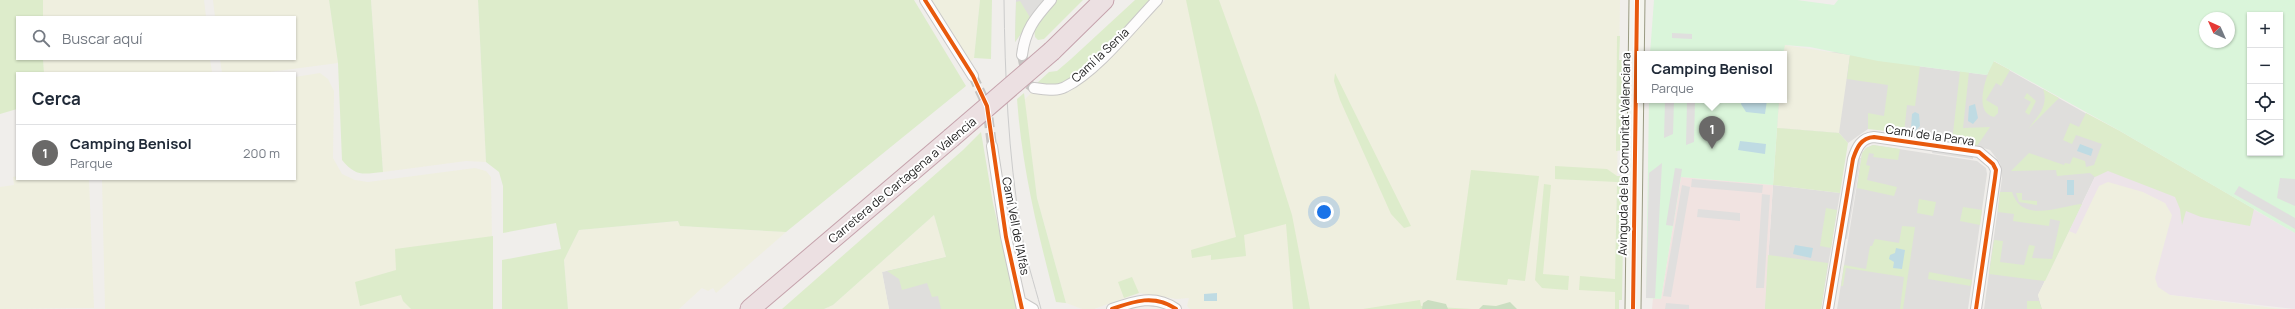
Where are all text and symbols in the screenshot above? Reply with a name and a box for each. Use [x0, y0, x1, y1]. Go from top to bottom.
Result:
north arrow [2199, 12, 2235, 48]
map controls [2247, 12, 2283, 156]
button: + [2247, 12, 2283, 48]
search box [16, 16, 296, 60]
street label: Camí la Senia [1067, 24, 1133, 86]
icon: search [30, 27, 52, 49]
text: Buscar aquí [62, 28, 143, 49]
button: − [2247, 48, 2283, 84]
popup [1637, 51, 1787, 103]
street label: Avinguda de la Comunitat Valenciana [1614, 52, 1634, 256]
text: Camping Benisol [1651, 58, 1773, 79]
text: Parque [1651, 79, 1694, 97]
button: locate [2247, 84, 2283, 120]
text: Cerca [32, 87, 81, 110]
street label: Carretera de Cartagena a Valencia [824, 113, 980, 247]
pin: 1 [1699, 116, 1725, 149]
street label: Camí de la Parva [1885, 120, 1975, 150]
button: layers [2247, 120, 2283, 156]
text: Camping Benisol [70, 133, 192, 154]
text: 1 [42, 144, 48, 162]
text: 200 m [243, 144, 280, 162]
text: Parque [70, 154, 112, 172]
street label: Camí Vell de l'Alfàs [998, 175, 1034, 277]
your location [1314, 202, 1334, 222]

